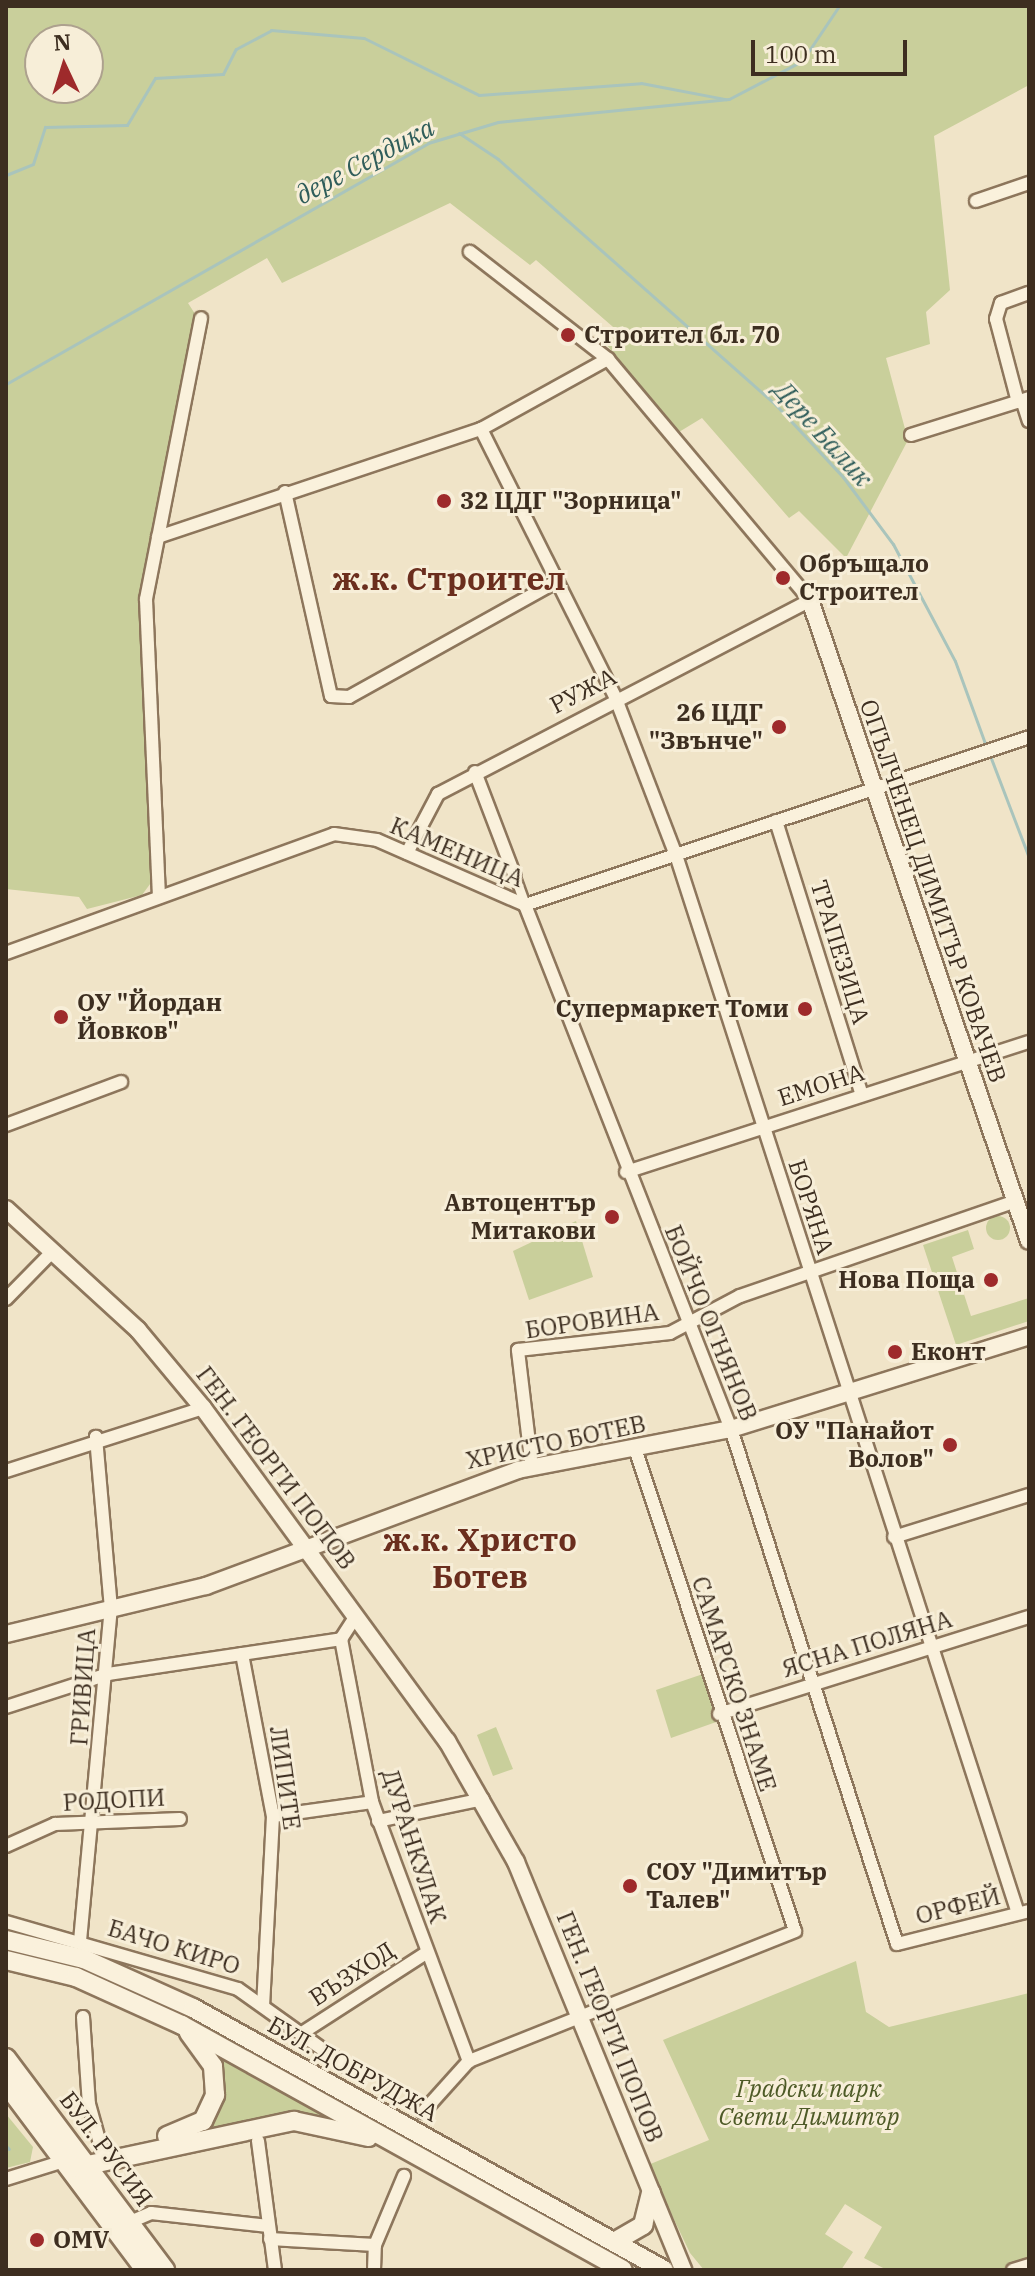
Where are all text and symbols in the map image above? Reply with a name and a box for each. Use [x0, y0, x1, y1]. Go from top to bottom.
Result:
north arrow [24, 24, 104, 104]
scale bar [755, 24, 911, 74]
text: N [53, 26, 72, 57]
text: 100 m [765, 38, 837, 70]
water label: дере Сердика [291, 112, 439, 210]
place label: Строител бл. 70 [584, 321, 780, 349]
marker: Строител бл. 70 [559, 326, 577, 344]
water label: Дере Балик [767, 374, 879, 494]
place label: 32 ЦДГ "Зорница" [460, 487, 681, 515]
marker: 32 ЦДГ "Зорница" [435, 492, 453, 510]
place label: Обръщало Строител [799, 550, 929, 606]
district label: ж.к. Строител [332, 559, 566, 597]
marker: Обръщало Строител [774, 569, 792, 587]
street label: РУЖА [545, 662, 621, 720]
street label: ОПЪЛЧЕНЕЦ ДИМИТЪР КОВАЧЕВ [854, 696, 1012, 1086]
place label: 26 ЦДГ "Звънче" [649, 699, 763, 755]
marker: 26 ЦДГ "Звънче" [770, 718, 788, 736]
street label: КАМЕНИЦА [386, 811, 528, 893]
street label: ТРАПЕЗИЦА [804, 877, 876, 1027]
place label: ОУ "Йордан Йовков" [77, 989, 222, 1045]
place label: Супермаркет Томи [556, 995, 789, 1023]
marker: Супермаркет Томи [796, 1000, 814, 1018]
marker: ОУ "Йордан Йовков" [52, 1008, 70, 1026]
street label: ЕМОНА [774, 1058, 868, 1112]
street label: БОРЯНА [782, 1156, 840, 1258]
place label: Автоцентър Митакови [444, 1189, 596, 1245]
marker: Автоцентър Митакови [603, 1208, 621, 1226]
street label: БОЙЧО ОГНЯНОВ [659, 1221, 763, 1425]
place label: Нова Поща [838, 1266, 975, 1294]
marker: Нова Поща [982, 1271, 1000, 1289]
street label: БОРОВИНА [523, 1297, 661, 1345]
place label: Еконт [911, 1338, 986, 1366]
marker: Еконт [886, 1343, 904, 1361]
street label: ГЕН. ГЕОРГИ ПОПОВ [190, 1361, 362, 1575]
street label: ХРИСТО БОТЕВ [464, 1409, 648, 1475]
place label: ОУ "Панайот Волов" [775, 1417, 934, 1473]
marker: ОУ "Панайот Волов" [941, 1436, 959, 1454]
district label: ж.к. Христо Ботев [383, 1521, 577, 1596]
street label: САМАРСКО ЗНАМЕ [686, 1573, 782, 1795]
street label: ЯСНА ПОЛЯНА [779, 1604, 955, 1684]
street label: ГРИВИЦА [65, 1627, 101, 1747]
street label: ЛИПИТЕ [264, 1724, 306, 1832]
street label: ДУРАНКУЛАК [376, 1765, 452, 1927]
street label: РОДОПИ [62, 1783, 166, 1817]
place label: СОУ "Димитър Талев" [646, 1858, 827, 1914]
marker: СОУ "Димитър Талев" [621, 1877, 639, 1895]
street label: ОРФЕЙ [913, 1882, 1003, 1930]
street label: ГЕН. ГЕОРГИ ПОПОВ [550, 1907, 670, 2147]
street label: БАЧО КИРО [104, 1913, 244, 1981]
street label: ВЪЗХОД [304, 1936, 400, 2012]
street label: БУЛ. ДОБРУДЖА [263, 2010, 443, 2128]
park label: Градски парк Свети Димитър [718, 2075, 900, 2131]
street label: БУЛ. РУСИЯ [53, 2086, 159, 2212]
place label: OMV [53, 2226, 109, 2254]
marker: OMV [28, 2231, 46, 2249]

